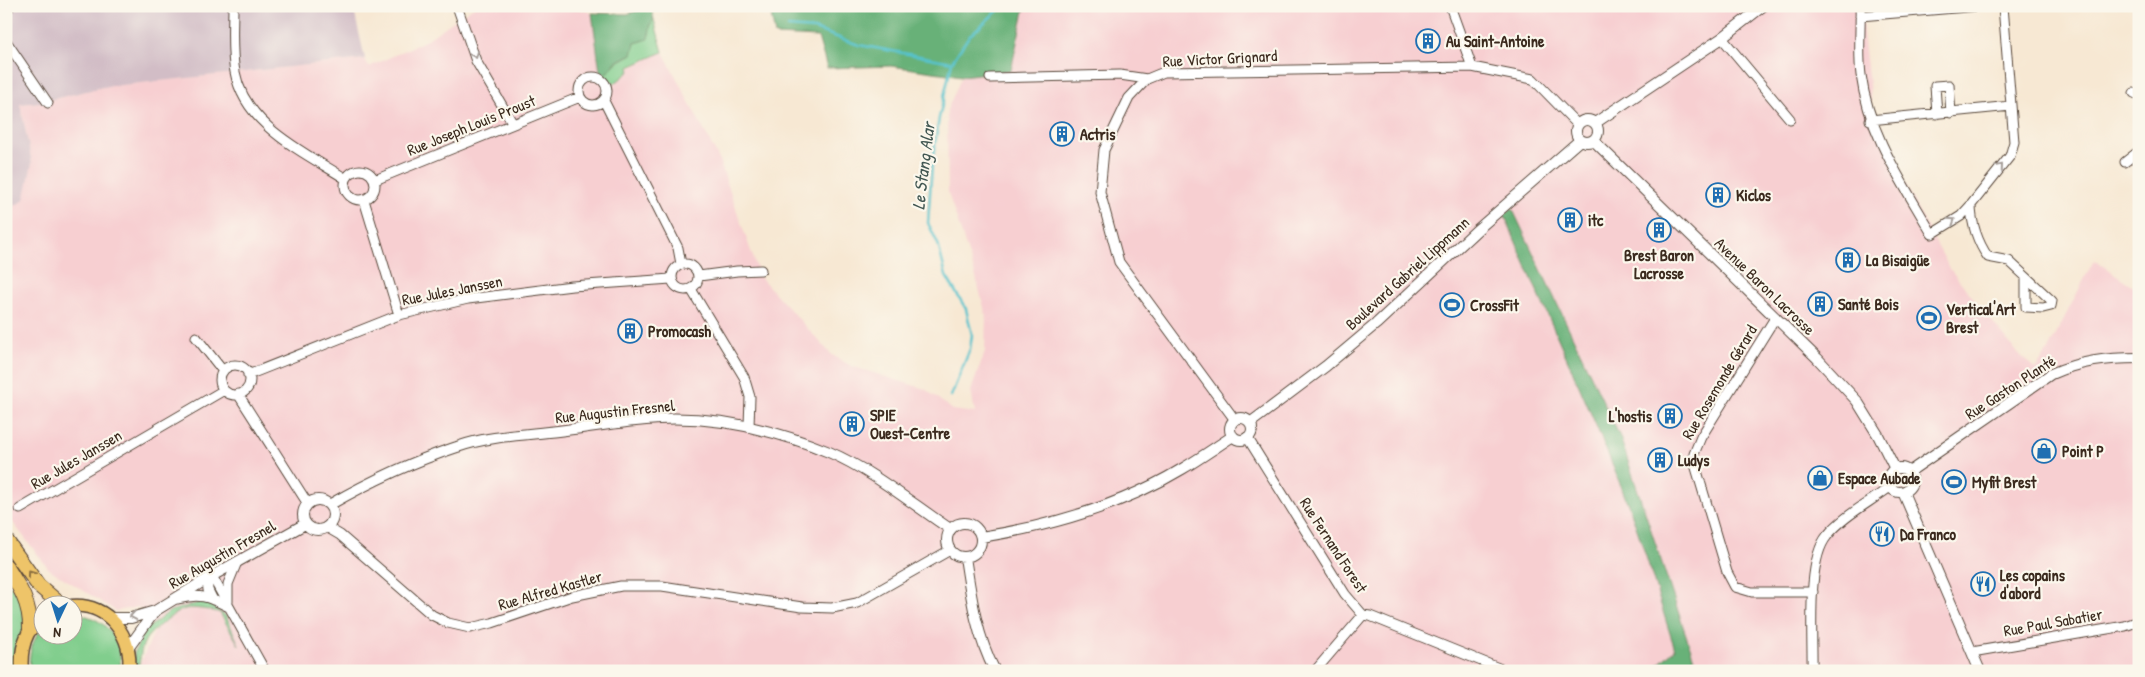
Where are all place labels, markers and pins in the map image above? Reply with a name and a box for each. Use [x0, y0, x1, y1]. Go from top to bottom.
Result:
building icon: Au Saint-Antoine [1415, 28, 1441, 54]
place label: Au Saint-Antoine [1446, 30, 1545, 52]
building icon: Actris [1049, 121, 1075, 147]
place label: Actris [1080, 123, 1116, 145]
building icon: Kiclos [1705, 182, 1731, 208]
place label: Kiclos [1736, 184, 1772, 206]
building icon: itc [1557, 207, 1583, 233]
place label: itc [1588, 209, 1604, 231]
building icon: Brest Baron Lacrosse [1646, 217, 1672, 243]
place label: Brest Baron Lacrosse [1624, 244, 1694, 284]
building icon: La Bisaigüe [1835, 247, 1861, 273]
place label: La Bisaigüe [1866, 249, 1930, 272]
building icon: Santé Bois [1807, 291, 1833, 317]
sports icon: CrossFit [1439, 292, 1465, 318]
place label: Santé Bois [1838, 293, 1900, 315]
place label: CrossFit [1470, 294, 1519, 316]
place label: Vertical'Art Brest [1946, 298, 2016, 338]
sports icon: Vertical'Art Brest [1916, 305, 1942, 331]
building icon: Promocash [617, 318, 643, 344]
place label: Promocash [648, 320, 711, 342]
building icon: L'hostis [1657, 403, 1683, 429]
place label: SPIE Ouest-Centre [870, 404, 951, 444]
place label: L'hostis [1609, 405, 1653, 427]
building icon: SPIE Ouest-Centre [839, 411, 865, 437]
shop icon: Point P [2031, 438, 2057, 464]
place label: Point P [2062, 440, 2104, 462]
building icon: Ludys [1647, 447, 1673, 473]
place label: Ludys [1678, 449, 1710, 472]
shop icon: Espace Aubade [1807, 465, 1833, 491]
place label: Espace Aubade [1838, 467, 1921, 490]
sports icon: Myfit Brest [1941, 469, 1967, 495]
place label: Myfit Brest [1972, 471, 2037, 494]
restaurant icon: Da Franco [1869, 521, 1895, 547]
place label: Da Franco [1900, 523, 1956, 545]
place label: Les copains d'abord [2000, 564, 2066, 604]
restaurant icon: Les copains d'abord [1970, 571, 1996, 597]

